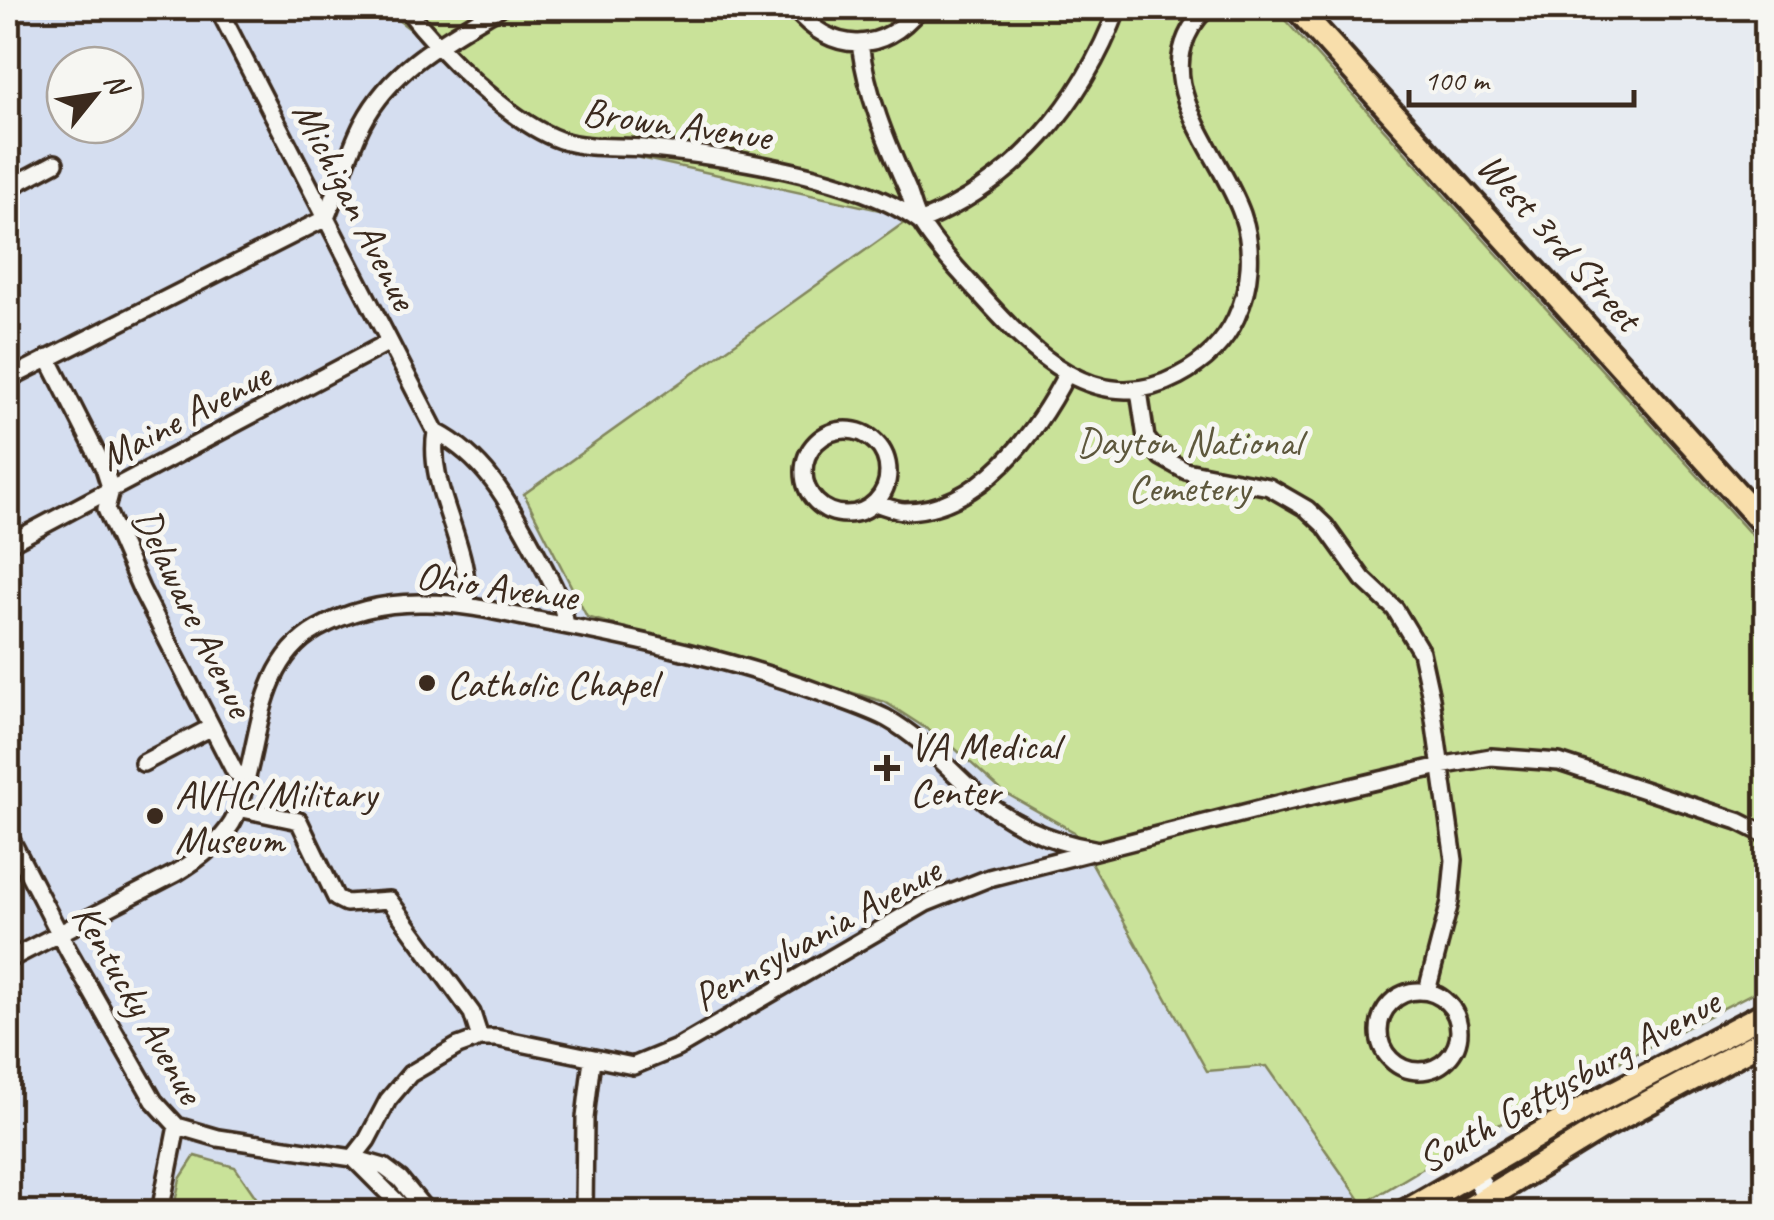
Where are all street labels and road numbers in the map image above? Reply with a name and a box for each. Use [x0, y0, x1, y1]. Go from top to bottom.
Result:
street label: Brown Avenue [579, 86, 777, 162]
street label: Michigan Avenue [281, 93, 430, 321]
street label: West 3rd Street [1466, 142, 1655, 344]
street label: Maine Avenue [90, 349, 281, 482]
street label: Delaware Avenue [121, 500, 266, 728]
street label: Ohio Avenue [413, 550, 584, 622]
street label: Pennsylvania Avenue [684, 844, 952, 1022]
street label: Kentucky Avenue [61, 895, 217, 1115]
street label: South Gettysburg Avenue [1409, 976, 1731, 1185]

